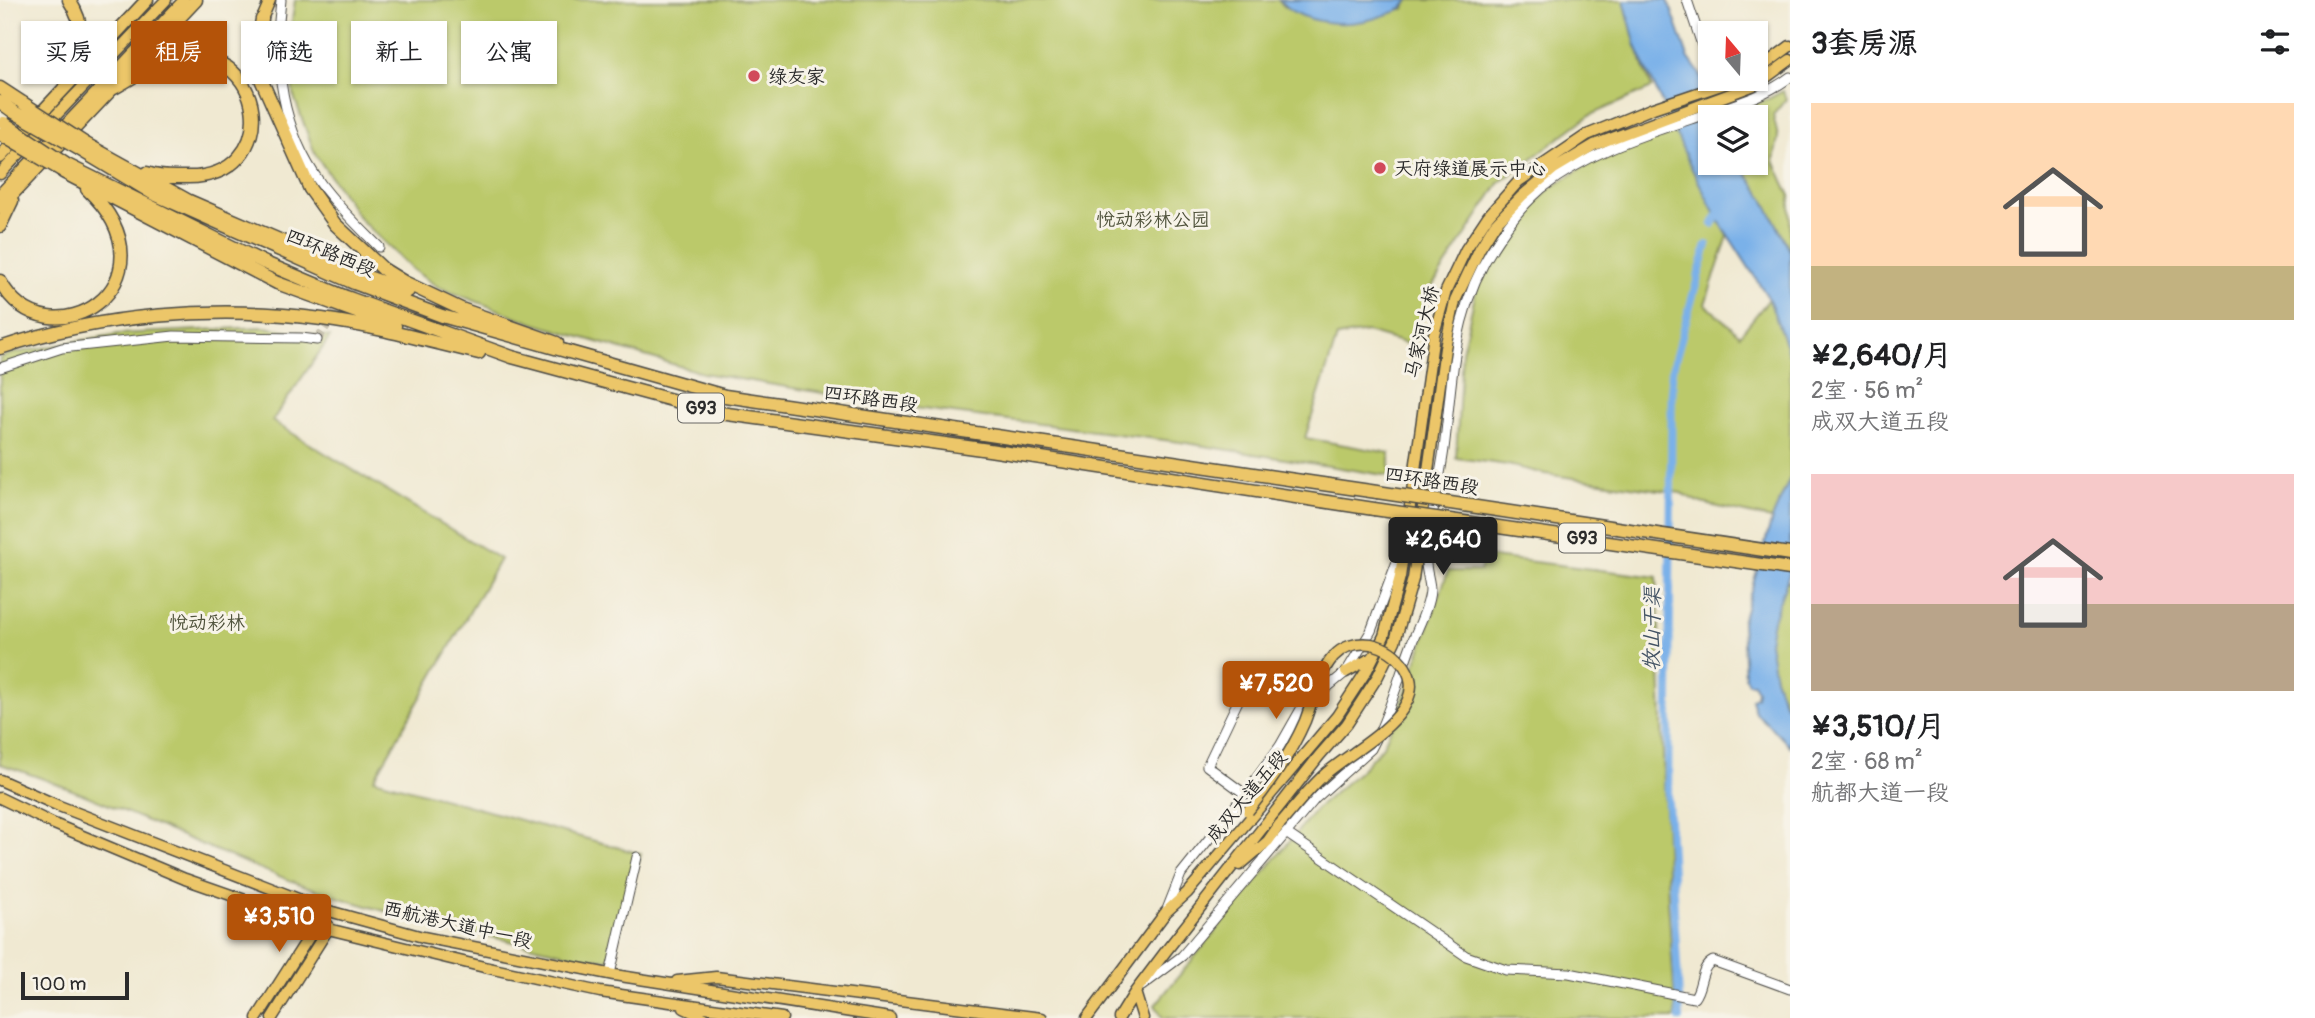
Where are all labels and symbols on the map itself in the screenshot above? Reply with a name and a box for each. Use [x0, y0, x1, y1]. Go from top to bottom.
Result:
north arrow [1698, 21, 1768, 91]
place label: 绿友家 [768, 65, 825, 89]
marker: 绿友家 [746, 68, 762, 84]
place label: 天府绿道展示中心 [1394, 157, 1546, 181]
marker: 天府绿道展示中心 [1372, 160, 1388, 176]
park label: 悦动彩林公园 [1096, 208, 1210, 232]
street label: 四环路西段 [282, 223, 379, 283]
street label: 马家河大桥 [1400, 283, 1444, 381]
street label: 四环路西段 [822, 380, 920, 417]
road number: G93 [678, 394, 724, 422]
street label: 四环路西段 [1383, 462, 1481, 500]
pin: ¥2,640 [1386, 518, 1500, 577]
road number: G93 [1559, 524, 1605, 552]
water label: 牧山干渠 [1638, 585, 1667, 671]
park label: 悦动彩林 [169, 611, 245, 635]
pin: ¥7,520 [1219, 662, 1333, 721]
street label: 成双大道五段 [1201, 745, 1293, 848]
pin: ¥3,510 [222, 894, 336, 954]
street label: 西航港大道中一段 [381, 896, 535, 954]
scale bar [21, 969, 130, 1001]

